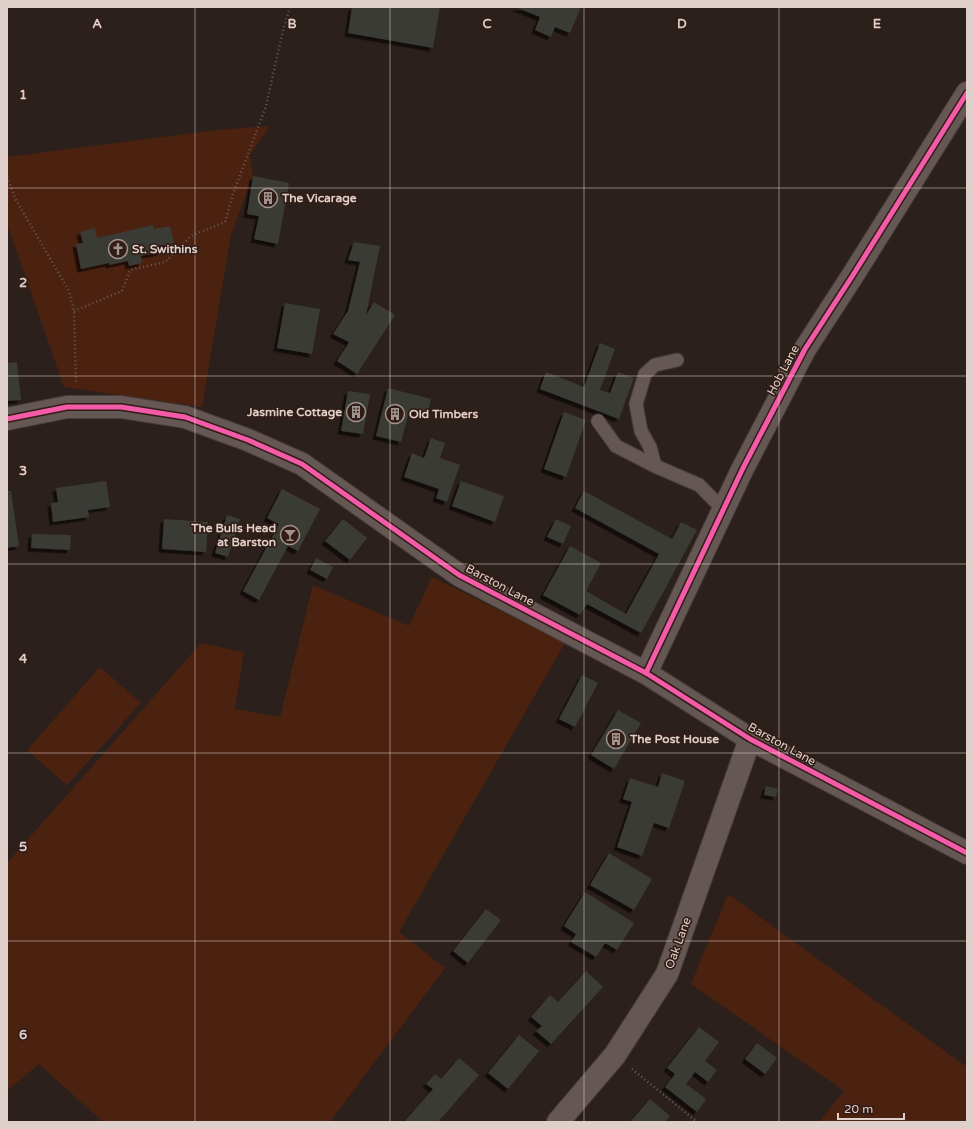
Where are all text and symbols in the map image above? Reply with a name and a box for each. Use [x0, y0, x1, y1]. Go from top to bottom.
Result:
text: A [92, 16, 102, 32]
text: B [287, 16, 297, 32]
text: C [482, 16, 492, 32]
text: D [677, 16, 687, 32]
text: E [873, 16, 881, 32]
text: 1 [19, 87, 27, 103]
building icon: The Vicarage [257, 187, 279, 209]
place label: The Vicarage [281, 191, 357, 206]
church icon: St. Swithins [107, 238, 129, 260]
place label: St. Swithins [132, 242, 198, 256]
text: 2 [19, 275, 27, 291]
street label: Hob Lane [764, 342, 802, 397]
building icon: Jasmine Cottage [345, 401, 367, 423]
building icon: Old Timbers [384, 403, 406, 425]
place label: Jasmine Cottage [246, 405, 342, 420]
place label: Old Timbers [409, 407, 478, 421]
text: 3 [19, 463, 27, 479]
place label: The Bulls Head at Barston [190, 521, 276, 549]
bar icon: The Bulls Head at Barston [279, 524, 301, 546]
street label: Barston Lane [463, 561, 537, 609]
text: 4 [19, 651, 28, 667]
street label: Barston Lane [746, 720, 819, 768]
building icon: The Post House [605, 728, 627, 750]
place label: The Post House [629, 732, 719, 746]
text: 5 [19, 839, 27, 855]
street label: Oak Lane [662, 915, 694, 971]
text: 6 [19, 1027, 27, 1043]
scale bar [838, 1095, 904, 1121]
text: 20 m [844, 1102, 873, 1116]

